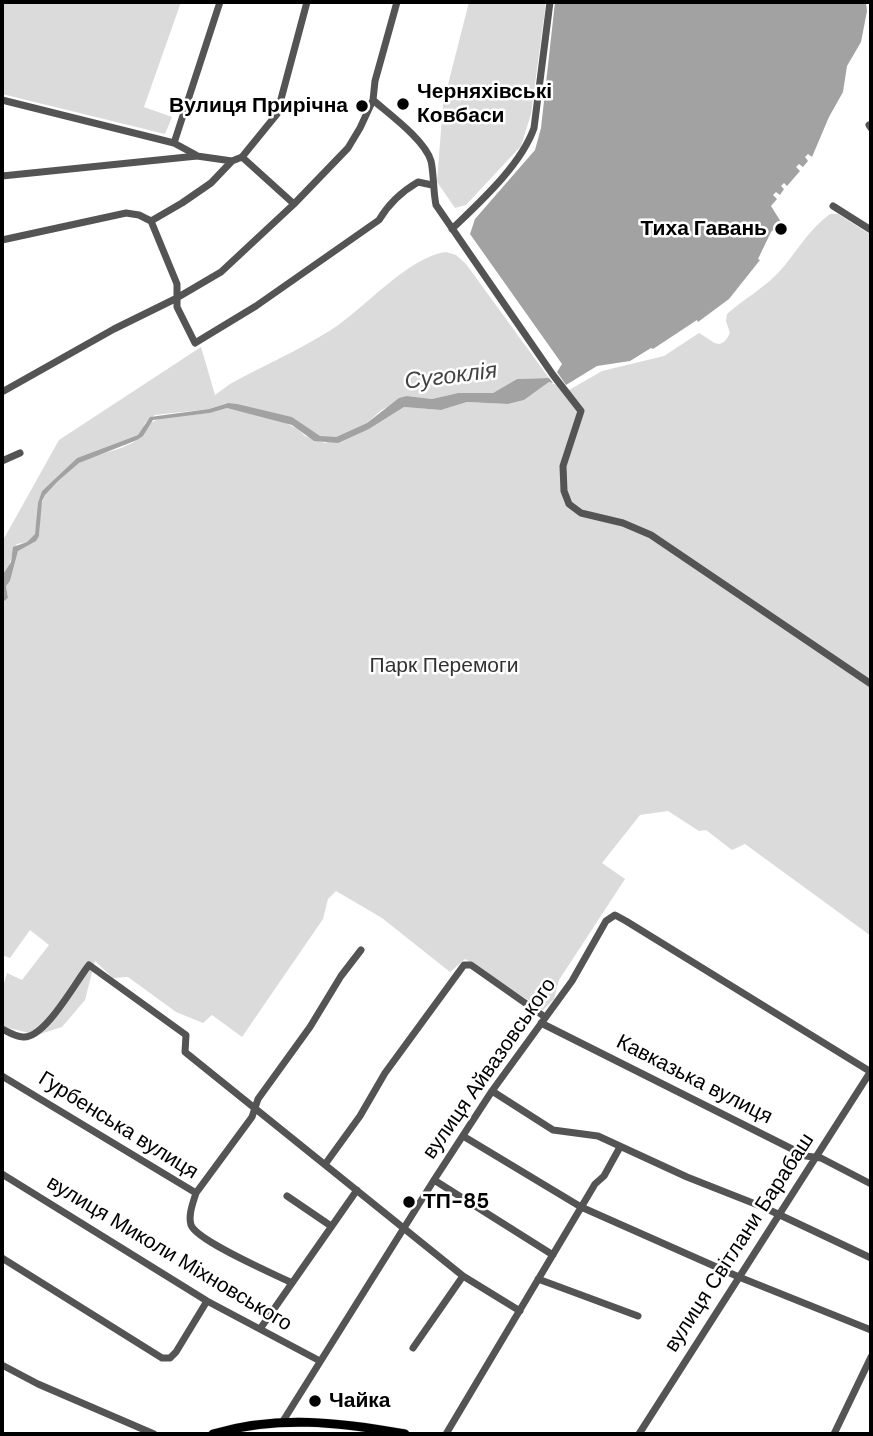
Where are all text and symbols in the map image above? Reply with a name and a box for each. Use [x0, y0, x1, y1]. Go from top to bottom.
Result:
place label: Черняхівські Ковбаси [417, 79, 552, 129]
place label: Вулиця Прирічна [169, 93, 348, 119]
marker: Черняхівські Ковбаси [395, 96, 411, 112]
marker: Вулиця Прирічна [354, 98, 370, 114]
place label: Тиха Гавань [641, 216, 767, 242]
marker: Тиха Гавань [773, 221, 789, 237]
water label: Сугоклія [403, 358, 499, 396]
park label: Парк Перемоги [370, 653, 518, 679]
street label: вулиця Айвазовського [418, 974, 562, 1164]
street label: Кавказька вулиця [612, 1030, 776, 1130]
street label: Гурбенська вулиця [34, 1067, 202, 1185]
street label: вулиця Світлани Барабаш [660, 1129, 820, 1357]
street label: вулиця Миколи Міхновського [42, 1171, 296, 1337]
place label: ТП-85 [423, 1189, 489, 1215]
marker: ТП-85 [401, 1194, 417, 1210]
place label: Чайка [329, 1388, 391, 1414]
marker: Чайка [307, 1393, 323, 1409]

